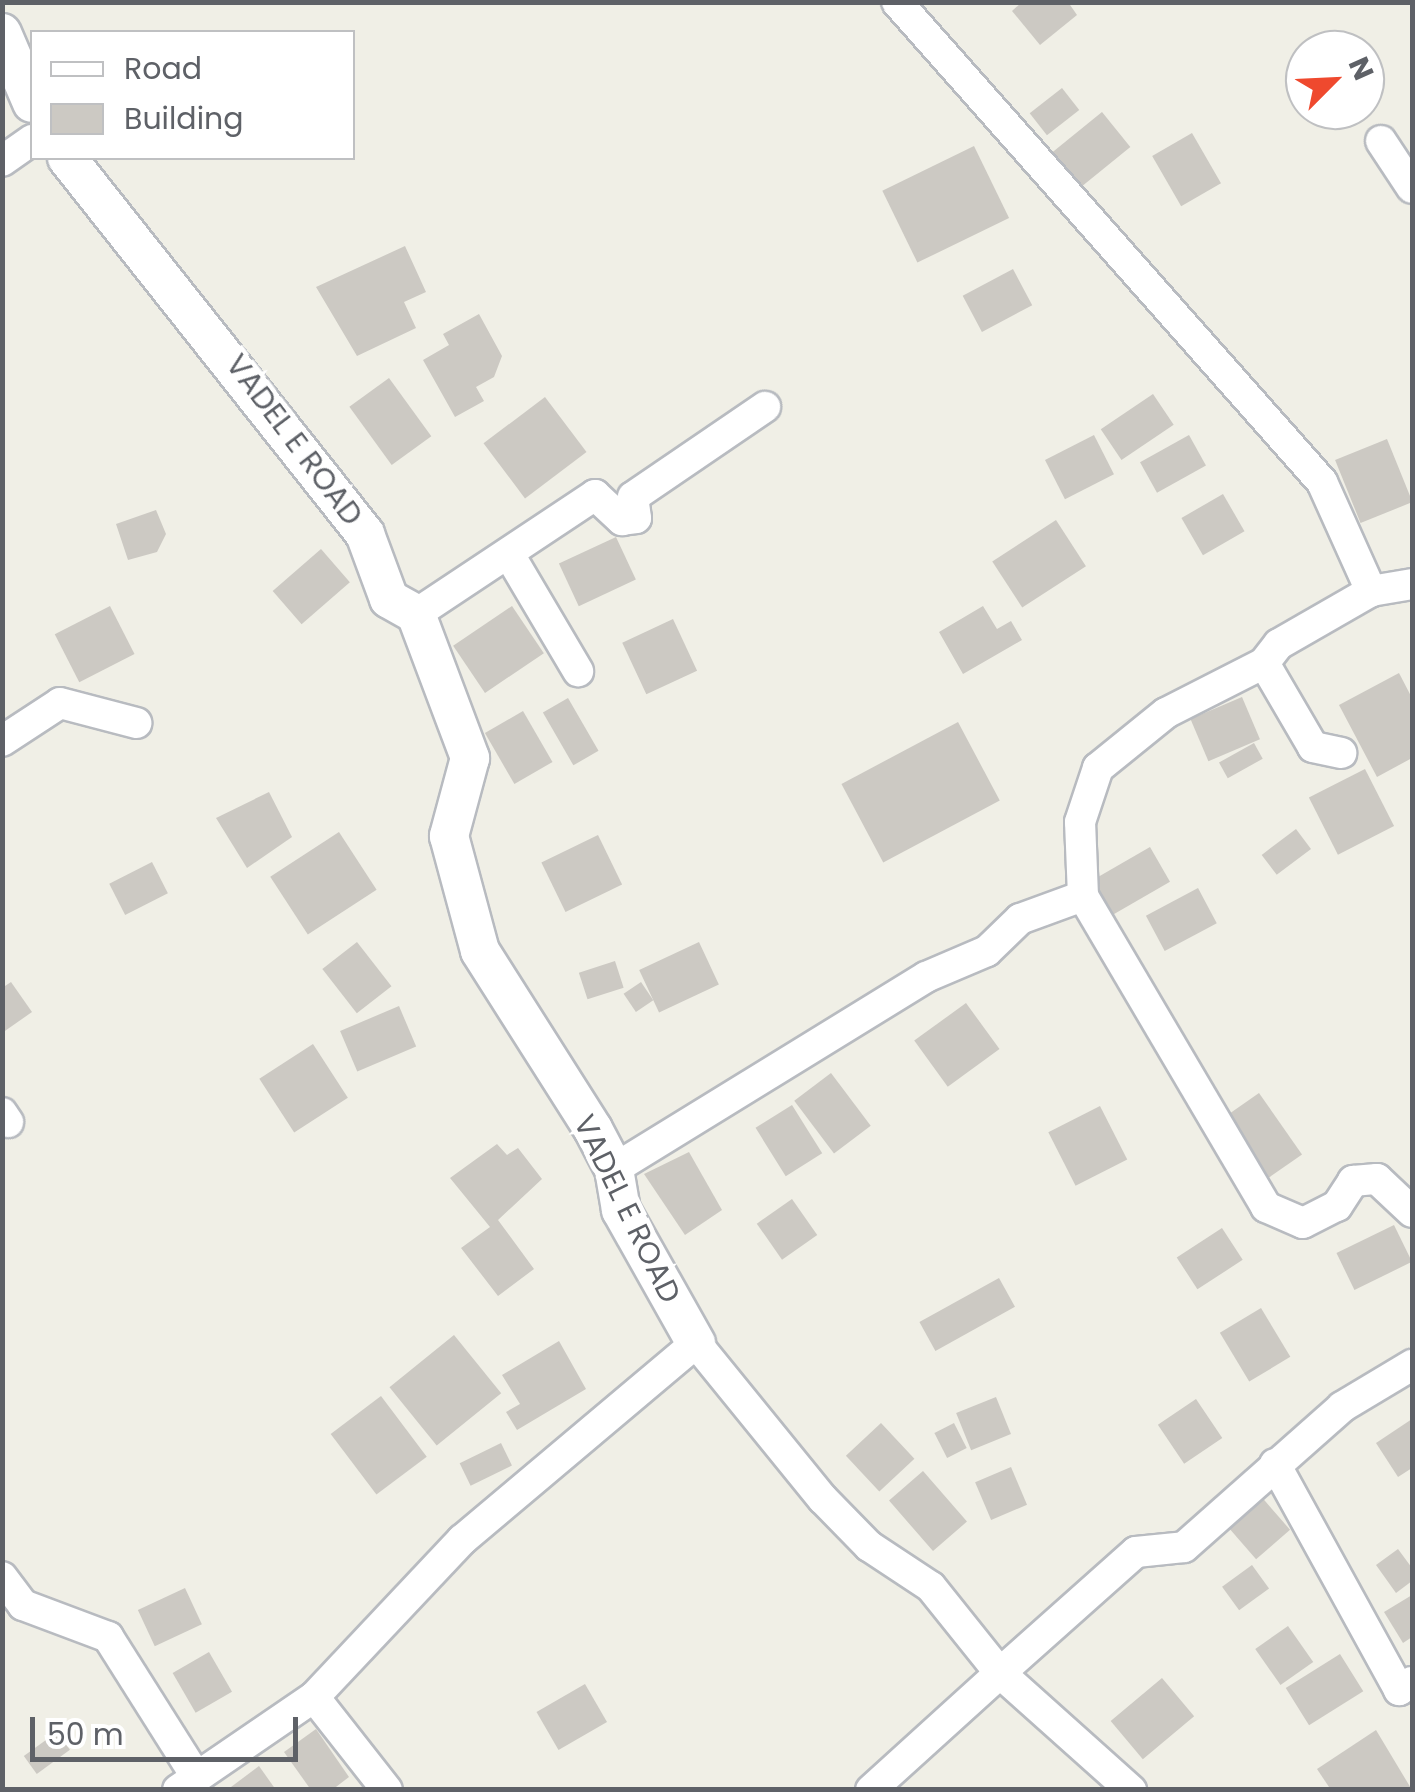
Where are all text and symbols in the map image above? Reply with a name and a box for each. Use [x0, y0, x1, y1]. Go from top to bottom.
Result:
legend [30, 30, 355, 160]
north arrow [1285, 30, 1385, 130]
text: Road [124, 47, 202, 90]
text: N [1339, 51, 1383, 86]
text: Building [124, 97, 244, 140]
street label: VADEL E ROAD [218, 347, 370, 533]
street label: VADEL E ROAD [566, 1109, 688, 1309]
scale bar [35, 1697, 302, 1759]
text: 50 m [47, 1713, 124, 1756]

